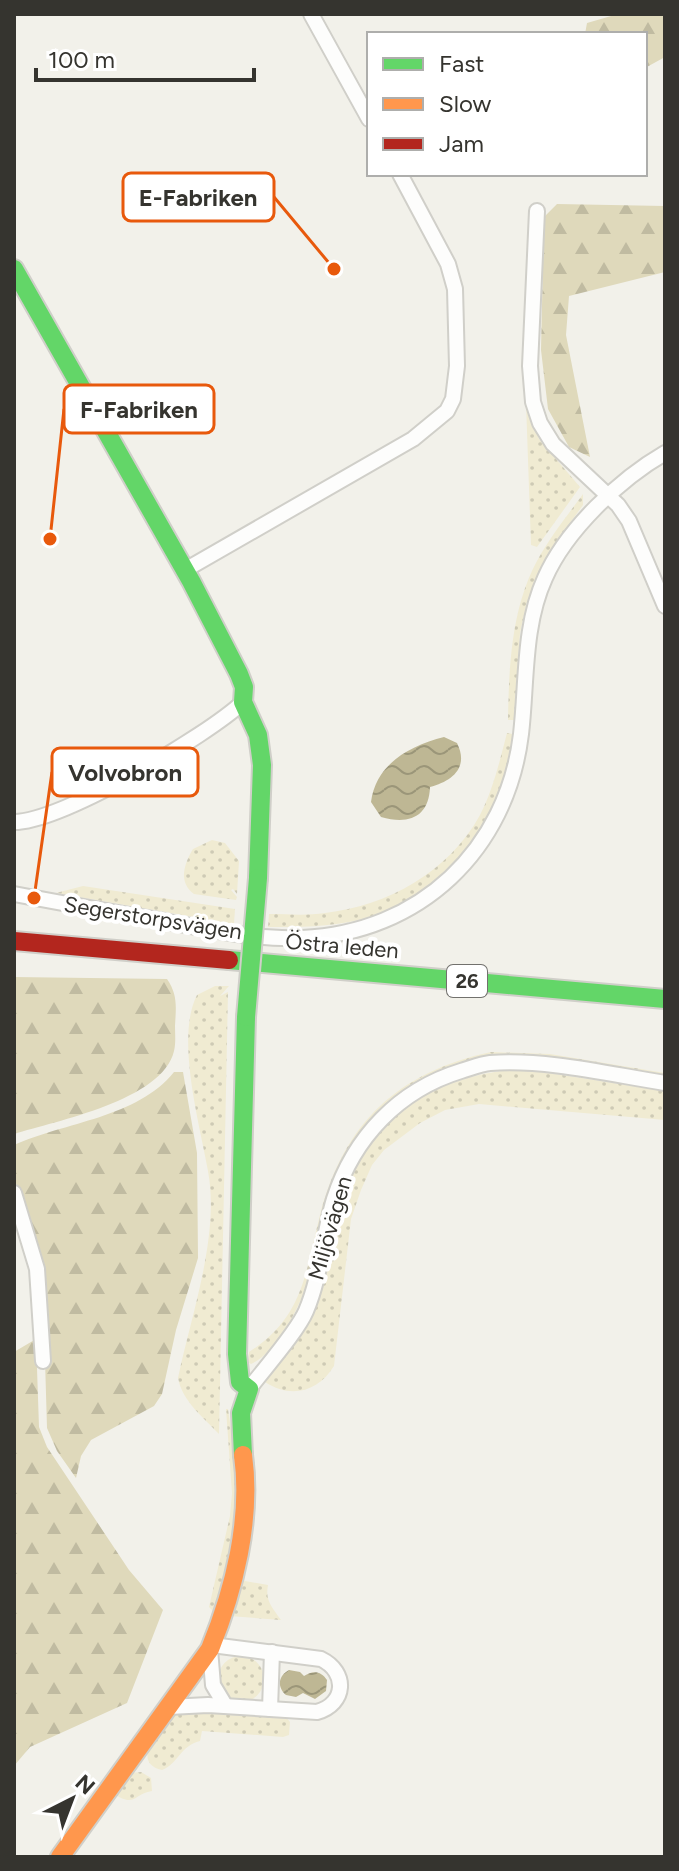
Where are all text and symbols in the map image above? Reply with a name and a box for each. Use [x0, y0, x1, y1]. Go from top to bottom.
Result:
scale bar [36, 32, 254, 82]
legend [367, 32, 647, 176]
text: 100 m [48, 45, 115, 74]
text: Fast [439, 49, 484, 78]
text: Slow [439, 89, 492, 118]
text: Jam [439, 129, 484, 158]
callout: E-Fabriken [123, 173, 274, 221]
text: E-Fabriken [139, 183, 257, 212]
callout: F-Fabriken [64, 385, 214, 433]
text: F-Fabriken [80, 395, 198, 424]
callout: Volvobron [52, 748, 198, 796]
text: Volvobron [68, 758, 182, 787]
street label: Segerstorpsvägen [62, 891, 244, 945]
street label: Östra leden [284, 928, 400, 964]
road number: 26 [447, 965, 487, 997]
street label: Miljövägen [302, 1173, 358, 1283]
north arrow [32, 1759, 112, 1839]
text: N [70, 1769, 100, 1800]

